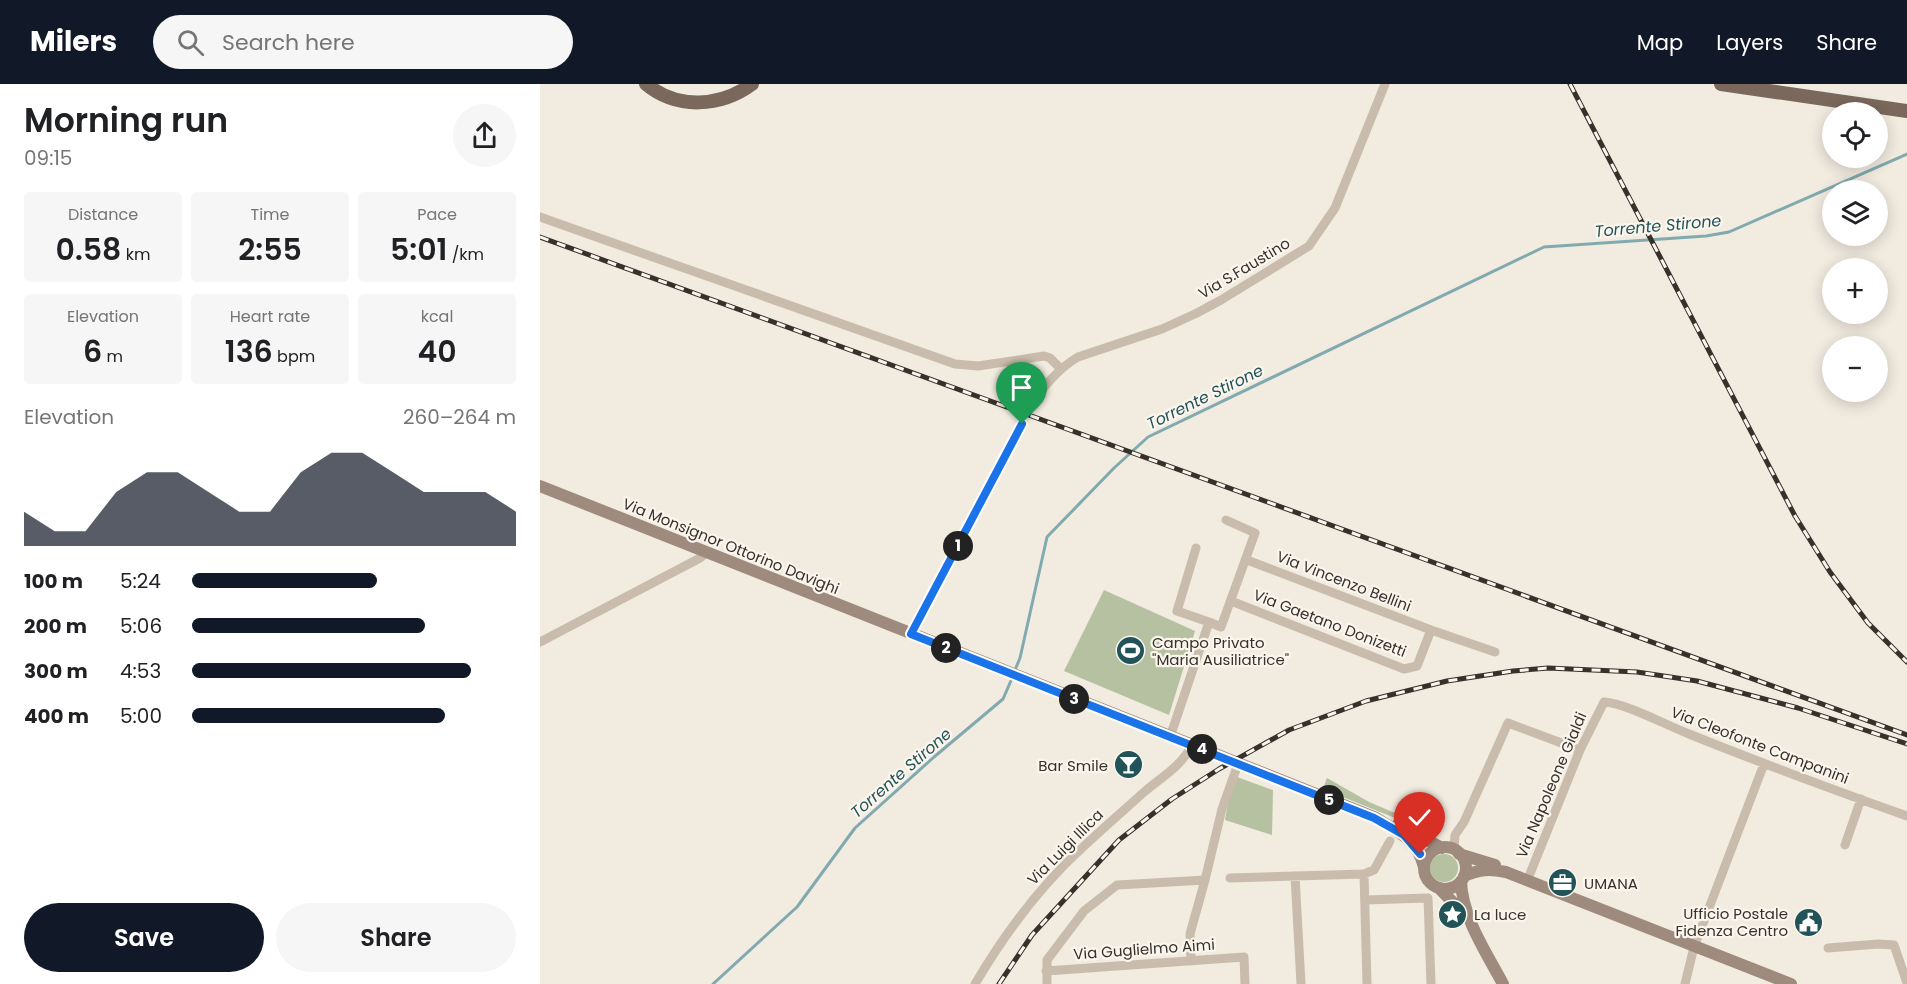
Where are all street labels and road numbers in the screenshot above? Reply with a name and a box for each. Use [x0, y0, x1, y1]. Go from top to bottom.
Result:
street label: Via S.Faustino [1194, 232, 1294, 304]
street label: Via Monsignor Ottorino Davighi [620, 493, 842, 599]
street label: Via Vincenzo Bellini [1274, 546, 1414, 616]
street label: Via Gaetano Donizetti [1251, 584, 1409, 662]
street label: Via Cleofonte Campanini [1668, 701, 1852, 789]
street label: Via Napoleone Gialdi [1511, 709, 1591, 861]
street label: Via Luigi Illica [1022, 804, 1108, 890]
street label: Via Guglielmo Aimi [1073, 934, 1215, 964]

